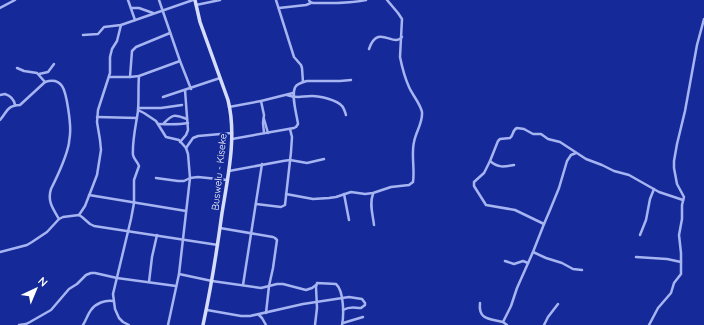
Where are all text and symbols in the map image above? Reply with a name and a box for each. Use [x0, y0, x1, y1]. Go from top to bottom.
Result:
street label: Buswelu - Kiseke [208, 133, 230, 211]
north arrow [16, 269, 56, 309]
text: N [35, 274, 51, 290]

